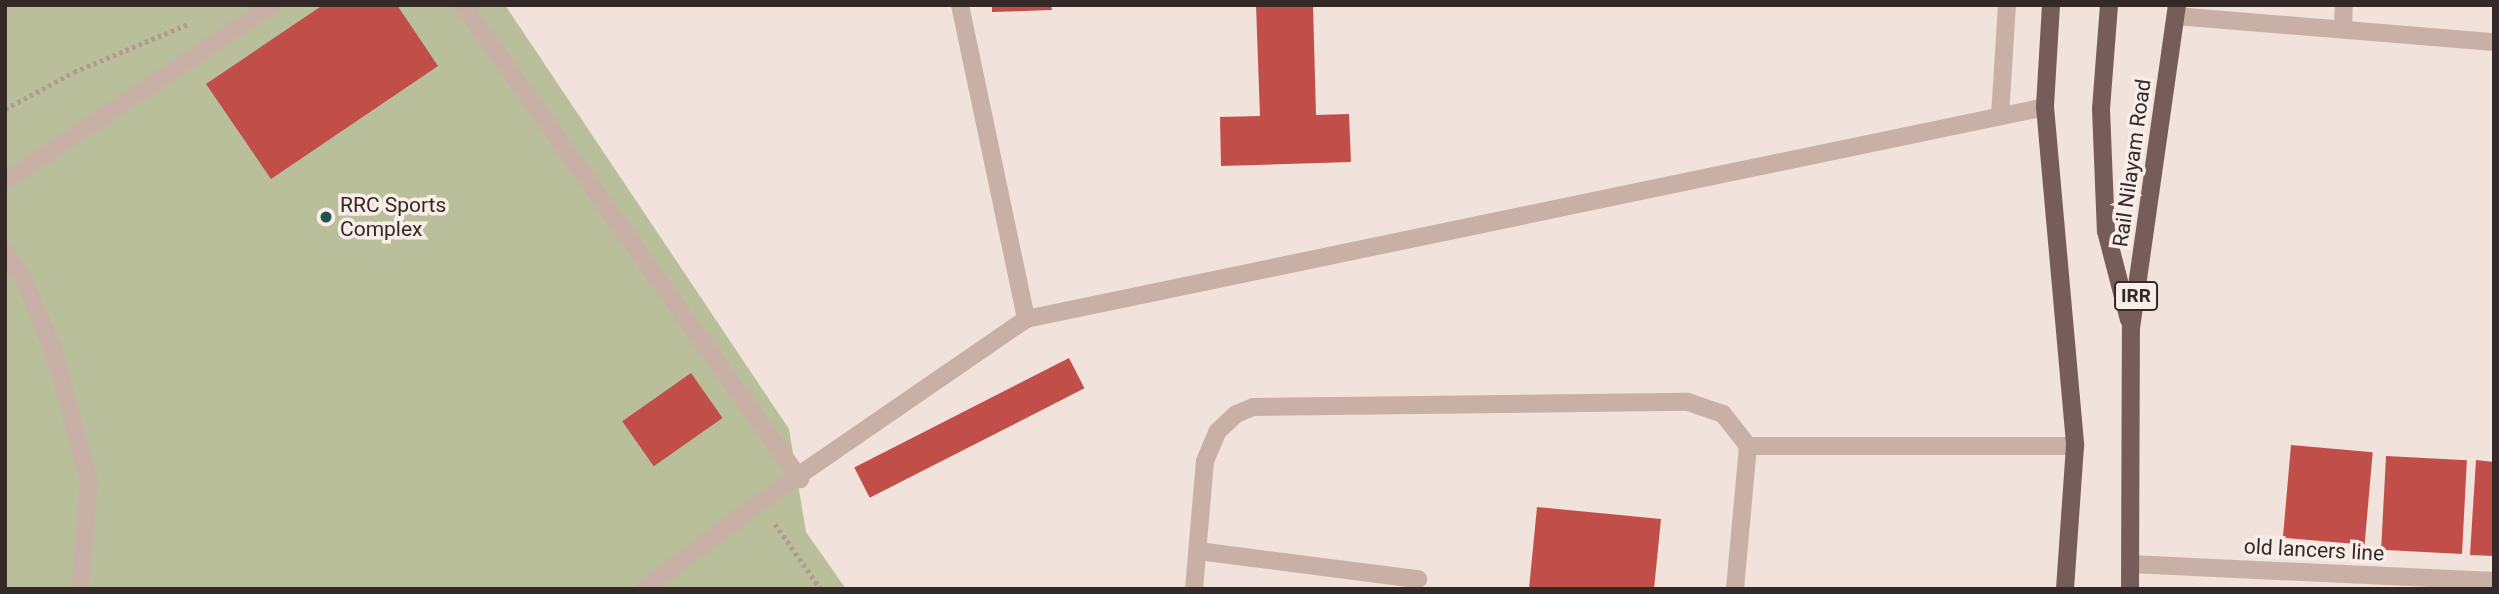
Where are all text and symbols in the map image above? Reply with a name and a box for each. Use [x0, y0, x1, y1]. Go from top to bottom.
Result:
street label: Rail Nilayam Road [2108, 77, 2156, 249]
place label: RRC Sports Complex [340, 192, 446, 242]
marker: RRC Sports Complex [318, 209, 334, 225]
road number: IRR [2113, 280, 2159, 312]
street label: old lancers line [2243, 534, 2385, 566]

